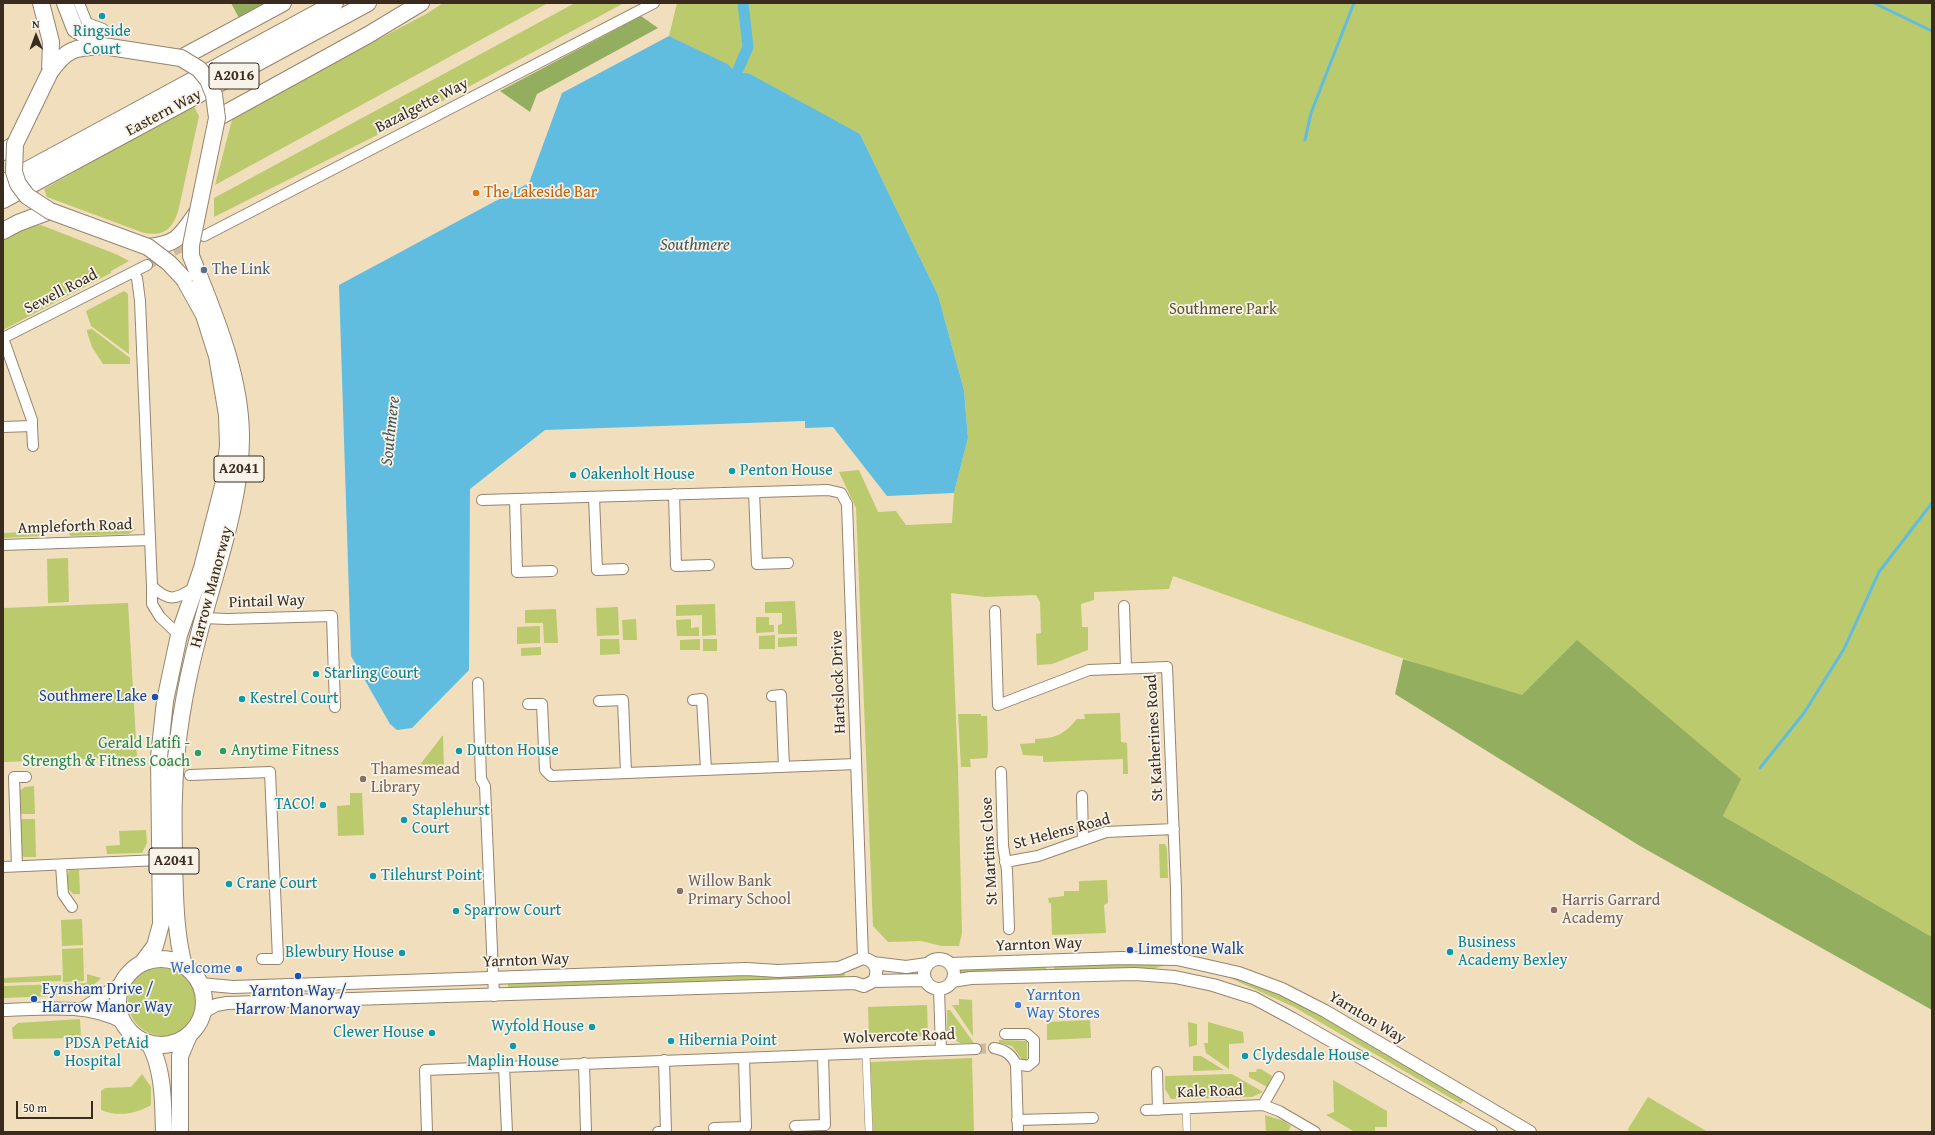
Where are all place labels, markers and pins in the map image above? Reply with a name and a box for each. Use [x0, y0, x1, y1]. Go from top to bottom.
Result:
marker: Ringside Court [97, 11, 107, 21]
place label: Ringside Court [73, 22, 131, 60]
place label: The Lakeside Bar [484, 183, 597, 203]
marker: The Lakeside Bar [471, 188, 481, 198]
place label: The Link [212, 260, 270, 280]
marker: The Link [199, 265, 209, 275]
place label: Penton House [740, 461, 833, 481]
place label: Oakenholt House [581, 465, 695, 485]
marker: Penton House [727, 466, 737, 476]
marker: Oakenholt House [568, 470, 578, 480]
place label: Starling Court [324, 664, 419, 684]
marker: Starling Court [311, 669, 321, 679]
place label: Southmere Lake [39, 687, 147, 707]
place label: Kestrel Court [250, 689, 339, 709]
marker: Southmere Lake [150, 692, 160, 702]
marker: Kestrel Court [237, 694, 247, 704]
place label: Gerald Latifi - Strength & Fitness Coach [22, 734, 190, 772]
place label: Anytime Fitness [231, 741, 339, 761]
place label: Dutton House [467, 741, 559, 761]
marker: Anytime Fitness [218, 746, 228, 756]
marker: Dutton House [454, 746, 464, 756]
marker: Gerald Latifi - Strength & Fitness Coach [193, 748, 203, 758]
place label: Thamesmead Library [371, 760, 460, 798]
marker: Thamesmead Library [358, 774, 368, 784]
place label: TACO! [275, 795, 315, 815]
marker: TACO! [318, 800, 328, 810]
place label: Staplehurst Court [412, 801, 490, 839]
marker: Staplehurst Court [399, 815, 409, 825]
place label: Tilehurst Point [381, 866, 482, 886]
marker: Tilehurst Point [368, 871, 378, 881]
place label: Willow Bank Primary School [688, 872, 791, 910]
place label: Crane Court [237, 874, 317, 894]
marker: Crane Court [224, 879, 234, 889]
marker: Willow Bank Primary School [675, 886, 685, 896]
place label: Harris Garrard Academy [1562, 891, 1660, 929]
place label: Sparrow Court [464, 901, 562, 921]
marker: Harris Garrard Academy [1549, 905, 1559, 915]
marker: Sparrow Court [451, 906, 461, 916]
place label: Business Academy Bexley [1458, 933, 1567, 971]
place label: Limestone Walk [1138, 940, 1244, 960]
place label: Blewbury House [285, 943, 394, 963]
marker: Limestone Walk [1125, 945, 1135, 955]
marker: Business Academy Bexley [1445, 947, 1455, 957]
marker: Blewbury House [397, 948, 407, 958]
place label: Welcome [170, 959, 231, 979]
marker: Welcome [234, 964, 244, 974]
marker: Yarnton Way / Harrow Manorway [293, 971, 303, 981]
place label: Eynsham Drive / Harrow Manor Way [42, 980, 172, 1018]
place label: Yarnton Way / Harrow Manorway [236, 982, 360, 1020]
place label: Yarnton Way Stores [1026, 986, 1100, 1024]
marker: Eynsham Drive / Harrow Manor Way [29, 994, 39, 1004]
marker: Yarnton Way Stores [1013, 1000, 1023, 1010]
place label: Wyfold House [491, 1017, 584, 1037]
marker: Wyfold House [587, 1022, 597, 1032]
place label: Clewer House [333, 1023, 424, 1043]
marker: Clewer House [427, 1028, 437, 1038]
place label: Hibernia Point [679, 1031, 777, 1051]
place label: PDSA PetAid Hospital [65, 1034, 149, 1072]
marker: Hibernia Point [666, 1036, 676, 1046]
marker: Maplin House [508, 1041, 518, 1051]
place label: Clydesdale House [1253, 1046, 1369, 1066]
marker: PDSA PetAid Hospital [52, 1048, 62, 1058]
marker: Clydesdale House [1240, 1051, 1250, 1061]
place label: Maplin House [467, 1052, 559, 1072]

